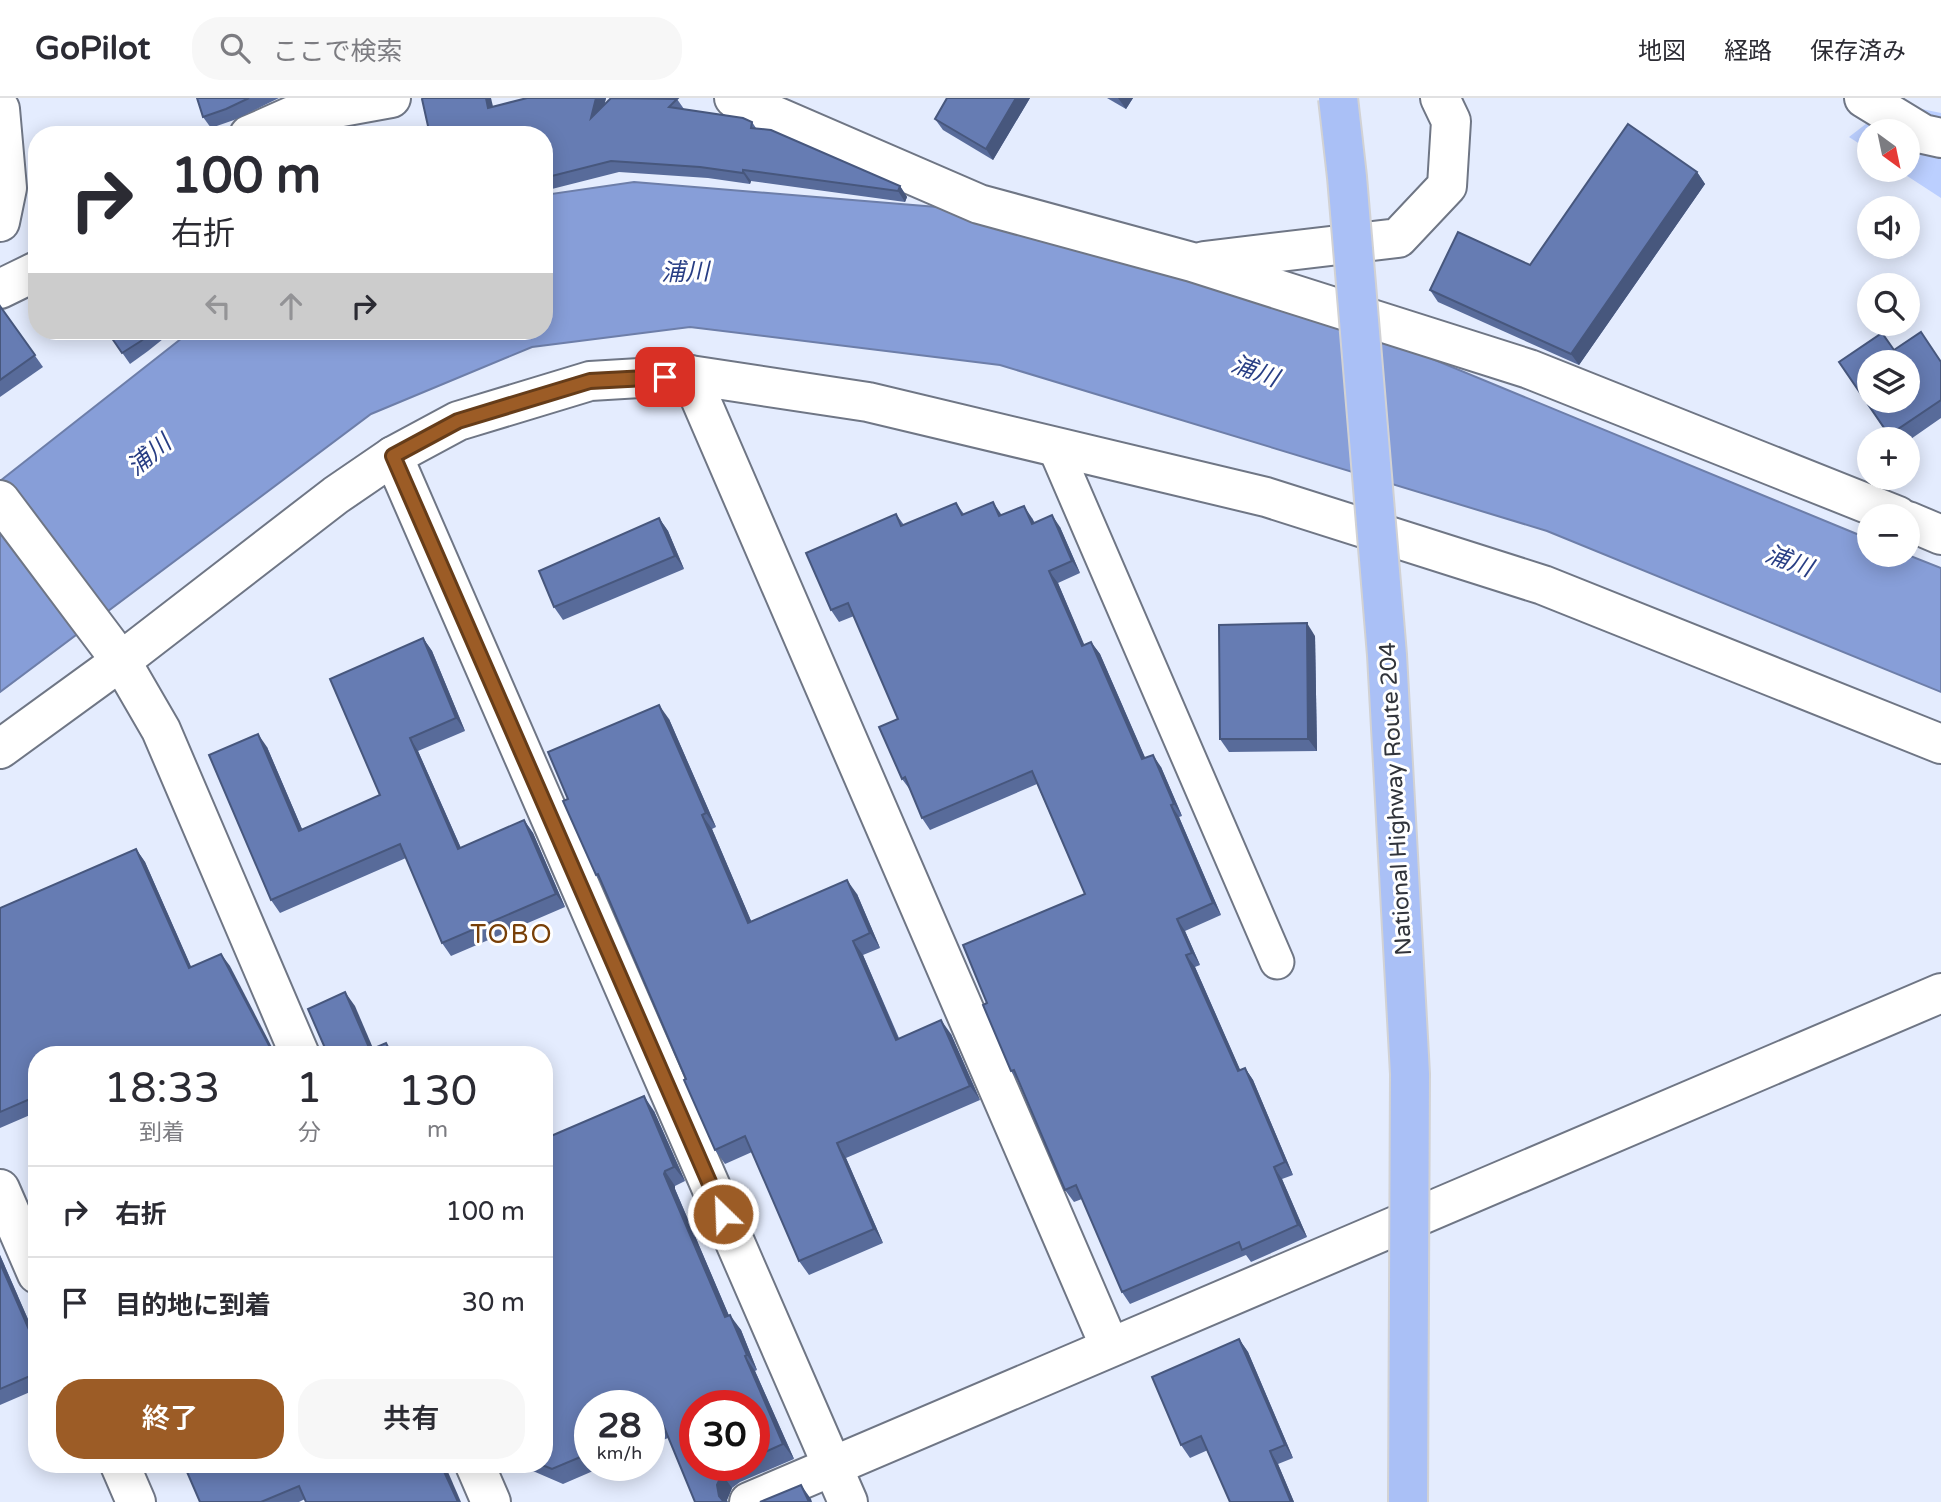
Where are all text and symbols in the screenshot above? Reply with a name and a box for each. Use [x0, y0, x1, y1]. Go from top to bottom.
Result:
search box [192, 17, 682, 80]
text: GoPilot [35, 29, 150, 68]
icon: search [216, 29, 254, 67]
text: ここで検索 [272, 36, 402, 67]
text: 地図 [1638, 37, 1686, 66]
text: 経路 [1724, 37, 1772, 66]
text: 保存済み [1810, 37, 1906, 66]
north arrow [1857, 119, 1920, 182]
map controls [1857, 119, 1920, 567]
text: 100 m [171, 147, 321, 206]
icon: right [56, 154, 147, 245]
button: sound [1857, 196, 1920, 259]
text: 右折 [171, 215, 235, 253]
water label: 浦川 [661, 258, 712, 287]
button: search [1857, 273, 1920, 336]
icon: left [199, 287, 237, 325]
icon: ahead [272, 287, 310, 325]
icon: right [345, 287, 383, 325]
pin [635, 347, 695, 407]
water label: 浦川 [1227, 350, 1285, 394]
button: layers [1857, 350, 1920, 413]
icon: arrive [646, 358, 684, 396]
water label: 浦川 [122, 427, 179, 482]
button: + [1857, 427, 1920, 490]
button: − [1857, 504, 1920, 567]
water label: 浦川 [1761, 540, 1819, 584]
street label: National Highway Route 204 [1374, 641, 1418, 956]
district label: TOBO [470, 919, 554, 950]
text: 18:33 [104, 1063, 220, 1114]
text: 1 [296, 1063, 322, 1114]
text: 130 [398, 1066, 477, 1117]
text: m [427, 1116, 448, 1144]
text: 到着 [139, 1119, 185, 1147]
text: 分 [298, 1119, 321, 1147]
position arrow [686, 1177, 760, 1251]
icon: right [56, 1193, 94, 1231]
text: 100 m [445, 1196, 525, 1227]
text: 右折 [115, 1199, 167, 1230]
icon: arrive [56, 1284, 94, 1322]
text: 30 m [462, 1287, 525, 1318]
text: 目的地に到着 [115, 1290, 271, 1321]
button: 終了 [56, 1379, 284, 1459]
button: 共有 [298, 1379, 525, 1459]
speed limit sign: 30 [679, 1390, 770, 1481]
text: 28 [598, 1405, 641, 1447]
text: km/h [597, 1442, 642, 1464]

